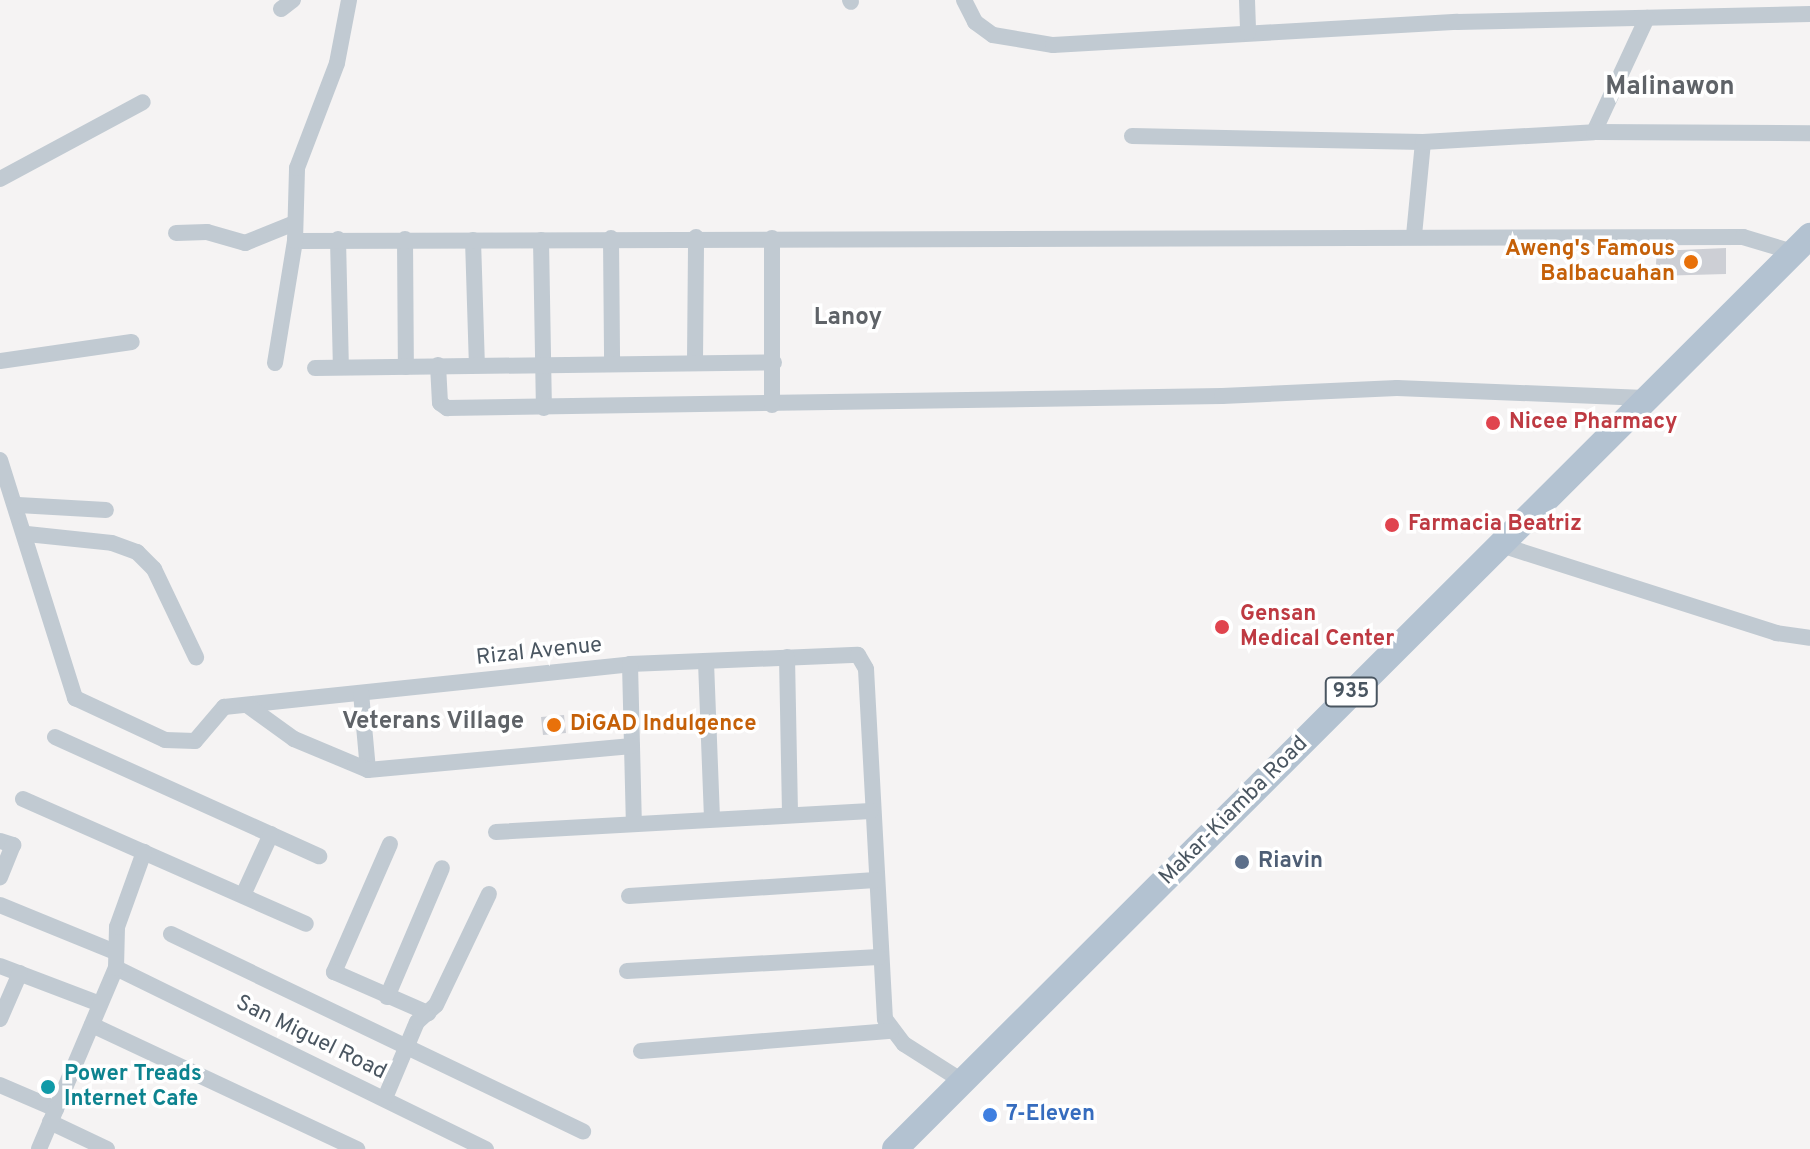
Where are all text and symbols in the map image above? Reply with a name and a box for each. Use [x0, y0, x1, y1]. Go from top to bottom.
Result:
district label: Malinawon [1605, 72, 1735, 104]
place label: Aweng's Famous Balbacuahan [1505, 236, 1675, 288]
marker: Aweng's Famous Balbacuahan [1682, 253, 1700, 271]
district label: Lanoy [814, 305, 882, 333]
place label: Nicee Pharmacy [1509, 410, 1678, 436]
marker: Nicee Pharmacy [1484, 414, 1502, 432]
place label: Farmacia Beatriz [1408, 512, 1582, 538]
marker: Farmacia Beatriz [1383, 516, 1401, 534]
place label: Gensan Medical Center [1240, 601, 1394, 652]
marker: Gensan Medical Center [1211, 616, 1233, 638]
street label: Rizal Avenue [474, 632, 604, 672]
road number: 935 [1323, 676, 1379, 708]
district label: Veterans Village [341, 709, 525, 737]
place label: DiGAD Indulgence [570, 712, 756, 738]
marker: DiGAD Indulgence [545, 716, 563, 734]
street label: Makar-Kiamba Road [1154, 731, 1314, 891]
place label: Riavin [1258, 849, 1323, 875]
marker: Riavin [1233, 853, 1251, 871]
street label: San Miguel Road [231, 990, 391, 1086]
place label: Power Treads Internet Cafe [64, 1061, 202, 1112]
marker: Power Treads Internet Cafe [39, 1078, 57, 1096]
place label: 7-Eleven [1006, 1102, 1095, 1128]
marker: 7-Eleven [981, 1106, 999, 1124]

